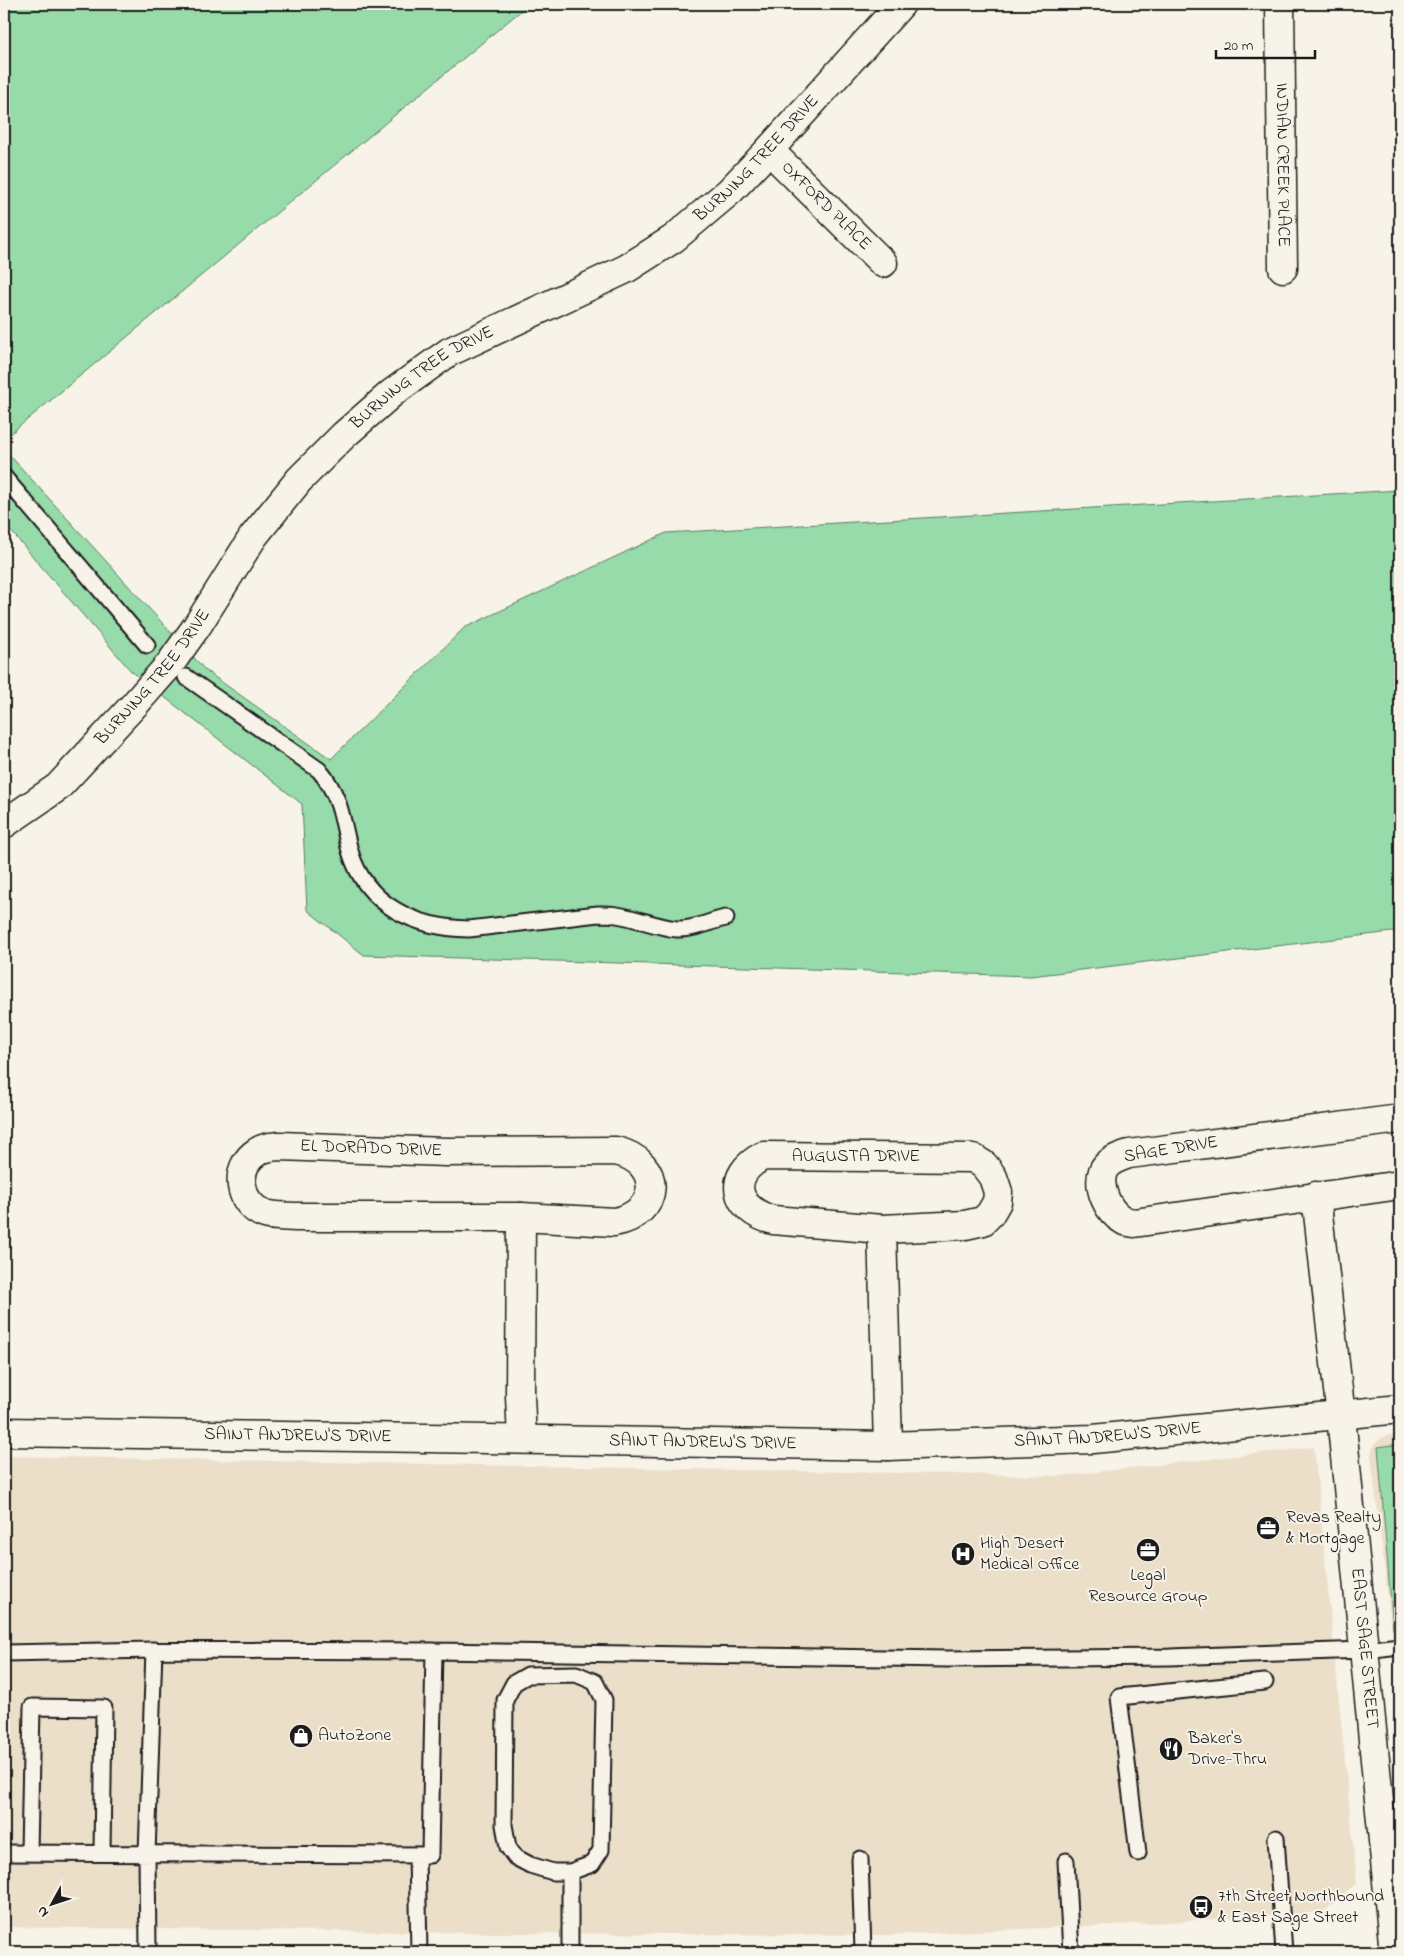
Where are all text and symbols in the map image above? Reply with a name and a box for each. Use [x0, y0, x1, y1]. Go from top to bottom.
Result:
scale bar [1216, 28, 1315, 60]
text: 20 m [1224, 35, 1254, 57]
street label: INDIAN CREEK PLACE [1268, 83, 1296, 247]
street label: BURNING TREE DRIVE [688, 89, 826, 230]
street label: OXFORD PLACE [775, 156, 877, 257]
street label: BURNING TREE DRIVE [344, 320, 499, 437]
street label: BURNING TREE DRIVE [89, 604, 217, 752]
street label: SAGE DRIVE [1122, 1130, 1220, 1170]
street label: EL DORADO DRIVE [299, 1134, 443, 1164]
street label: AUGUSTA DRIVE [792, 1144, 920, 1170]
street label: SAINT ANDREW'S DRIVE [1013, 1415, 1202, 1455]
street label: SAINT ANDREW'S DRIVE [204, 1422, 392, 1450]
street label: SAINT ANDREW'S DRIVE [609, 1428, 797, 1457]
place label: Revas Realty & Mortgage [1286, 1505, 1381, 1553]
office icon: Revas Realty & Mortgage [1255, 1515, 1281, 1541]
place label: High Desert Medical Office [980, 1531, 1080, 1578]
office icon: Legal Resource Group [1135, 1537, 1161, 1563]
hospital icon: High Desert Medical Office [950, 1541, 976, 1567]
place label: Legal Resource Group [1088, 1563, 1208, 1610]
street label: EAST SAGE STREET [1343, 1567, 1385, 1730]
shop icon: AutoZone [288, 1723, 314, 1749]
place label: AutoZone [318, 1723, 392, 1749]
place label: Baker's Drive-Thru [1187, 1726, 1267, 1773]
restaurant icon: Baker's Drive-Thru [1158, 1736, 1184, 1762]
north arrow [28, 1878, 78, 1928]
place label: 7th Street Northbound & East Sage Street [1218, 1884, 1384, 1932]
bus stop icon: 7th Street Northbound & East Sage Street [1188, 1894, 1214, 1920]
text: N [32, 1901, 54, 1922]

